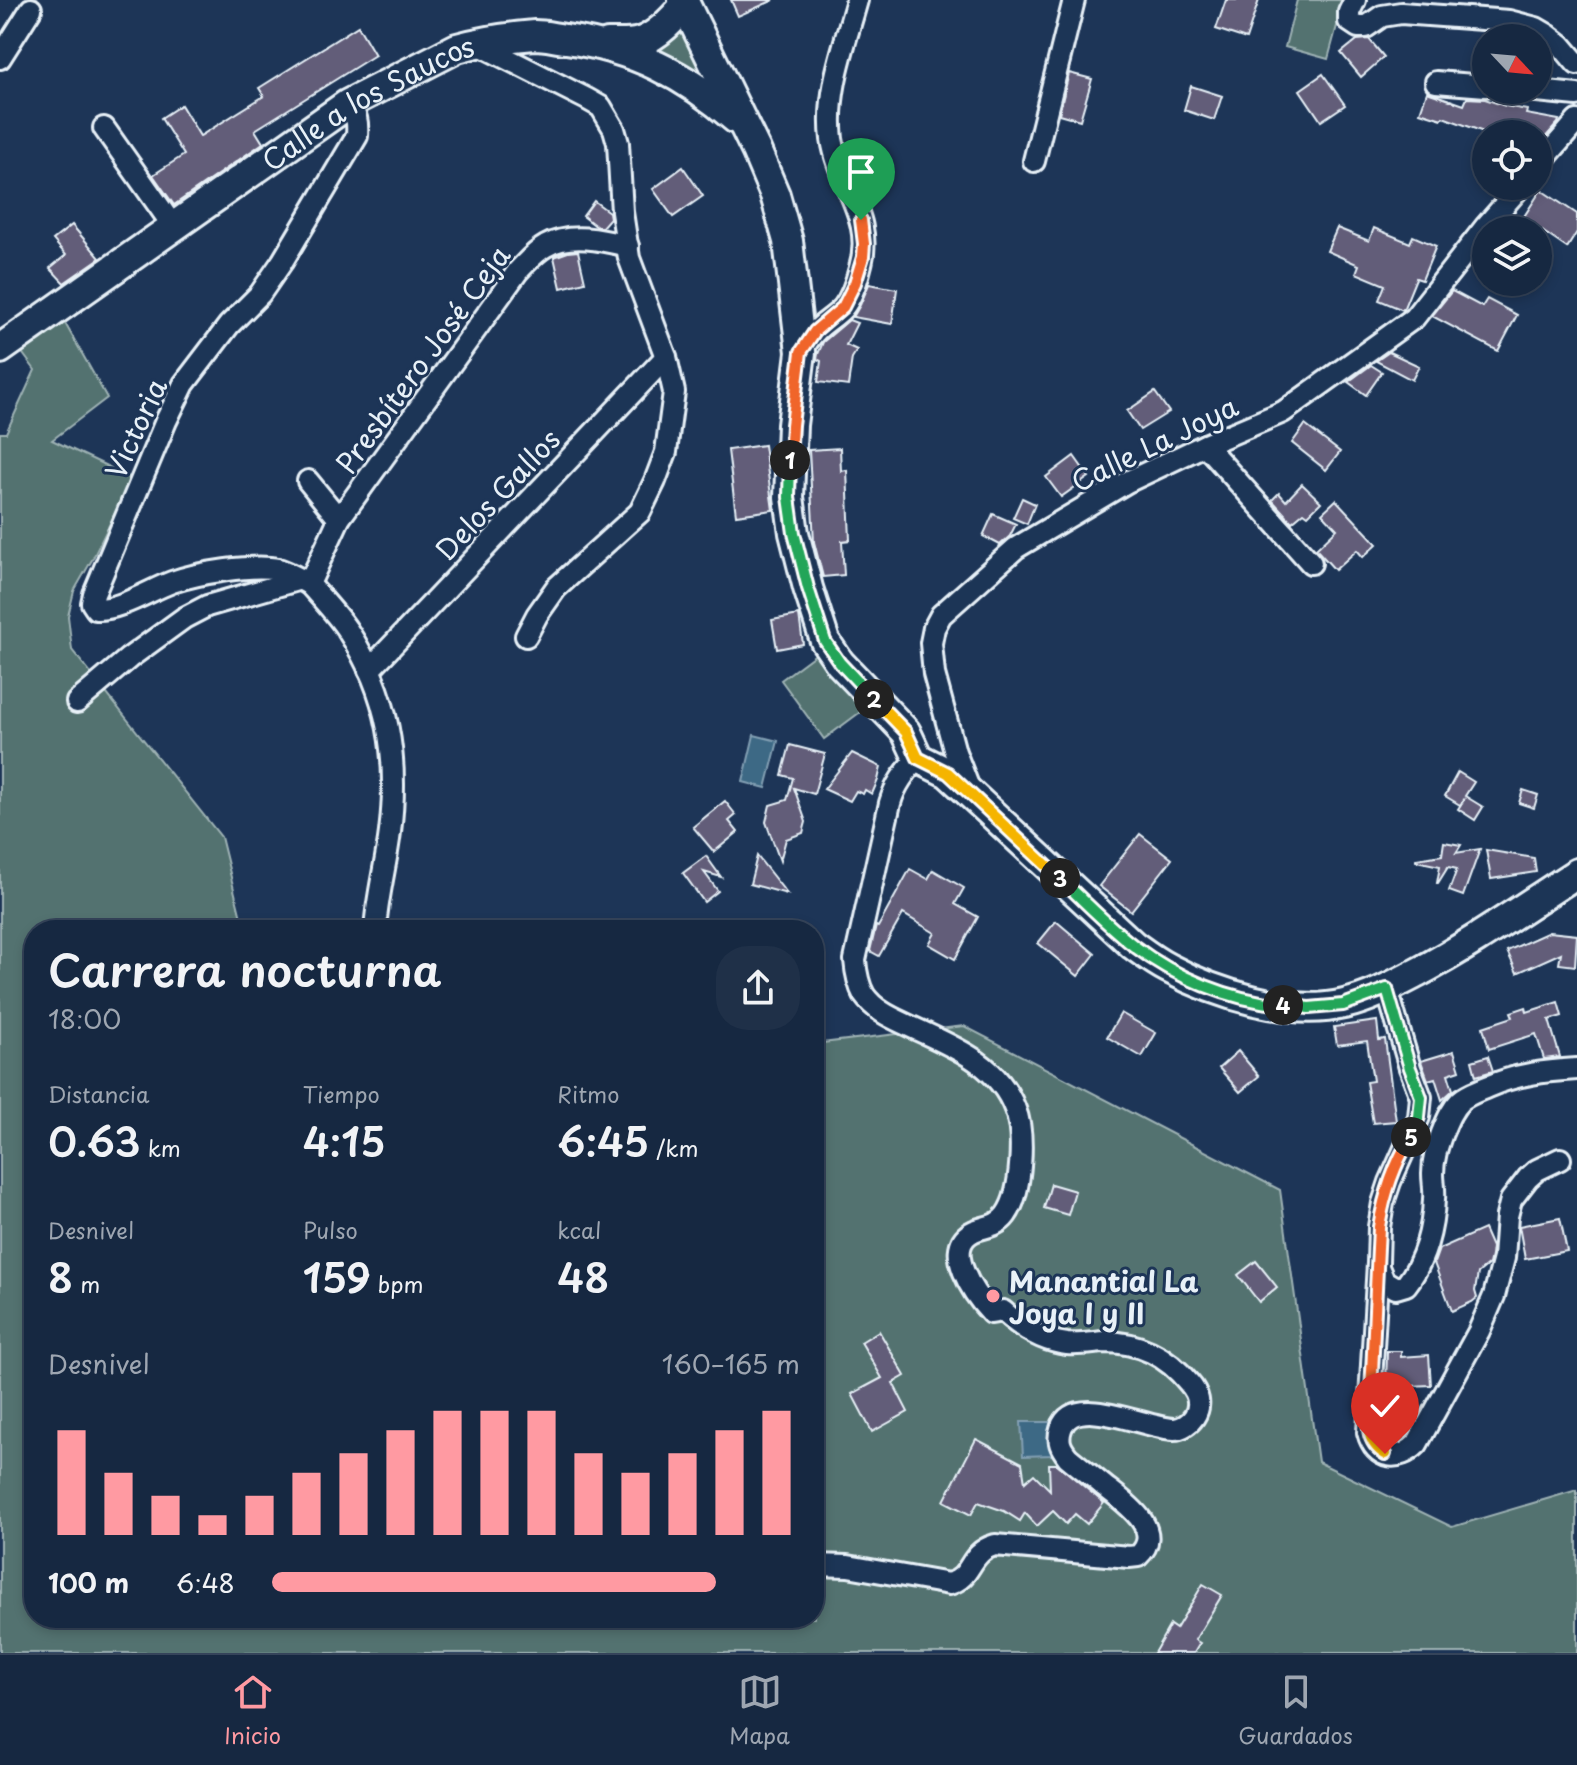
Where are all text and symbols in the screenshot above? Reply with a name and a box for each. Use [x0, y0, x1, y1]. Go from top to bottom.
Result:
street label: Calle a los Saucos [252, 23, 478, 180]
north arrow [1472, 24, 1552, 104]
map controls [1472, 24, 1552, 296]
button: locate [1472, 120, 1552, 200]
pin [827, 138, 895, 220]
icon: arrive [839, 150, 883, 194]
button: layers [1472, 216, 1552, 296]
street label: Presbítero José Ceja [325, 236, 520, 482]
street label: Victoria [93, 371, 177, 485]
street label: Calle La Joya [1063, 384, 1245, 502]
street label: Delos Gallos [425, 419, 569, 569]
pin: 1 [770, 440, 810, 480]
text: 1 [785, 443, 795, 476]
pin: 2 [854, 679, 894, 719]
text: 2 [866, 682, 882, 715]
pin: 3 [1040, 858, 1080, 898]
text: 3 [1053, 861, 1067, 894]
text: Carrera nocturna [48, 936, 441, 1002]
button: share [716, 946, 800, 1030]
pin: 4 [1263, 985, 1303, 1025]
text: 4 [1276, 988, 1290, 1021]
text: 18:00 [48, 999, 121, 1038]
text: Distancia [48, 1077, 150, 1110]
text: Tiempo [303, 1077, 380, 1110]
text: Ritmo [557, 1077, 619, 1110]
text: 0.63 [48, 1110, 141, 1171]
text: 4:15 [303, 1110, 386, 1171]
text: 6:45 [557, 1110, 649, 1171]
pin: 5 [1391, 1117, 1431, 1157]
text: 5 [1404, 1120, 1418, 1153]
text: km [141, 1131, 181, 1164]
text: /km [649, 1131, 698, 1164]
text: Desnivel [48, 1213, 134, 1246]
text: Pulso [303, 1213, 358, 1246]
text: kcal [557, 1213, 601, 1246]
text: 8 [48, 1246, 73, 1307]
text: 159 [303, 1246, 371, 1307]
text: 48 [557, 1246, 609, 1307]
place label: Manantial La Joya I y II [1009, 1259, 1199, 1334]
text: m [73, 1267, 100, 1300]
text: bpm [371, 1267, 424, 1300]
marker: Manantial La Joya I y II [984, 1287, 1002, 1305]
text: Desnivel [48, 1344, 149, 1383]
text: 160–165 m [662, 1344, 800, 1383]
pin [1351, 1372, 1419, 1454]
icon: check [1363, 1384, 1407, 1428]
text: 100 m [48, 1563, 129, 1602]
text: 6:48 [176, 1563, 235, 1602]
tab: Inicio [224, 1670, 281, 1751]
tab: Mapa [729, 1670, 790, 1751]
tab: Guardados [1238, 1670, 1353, 1751]

